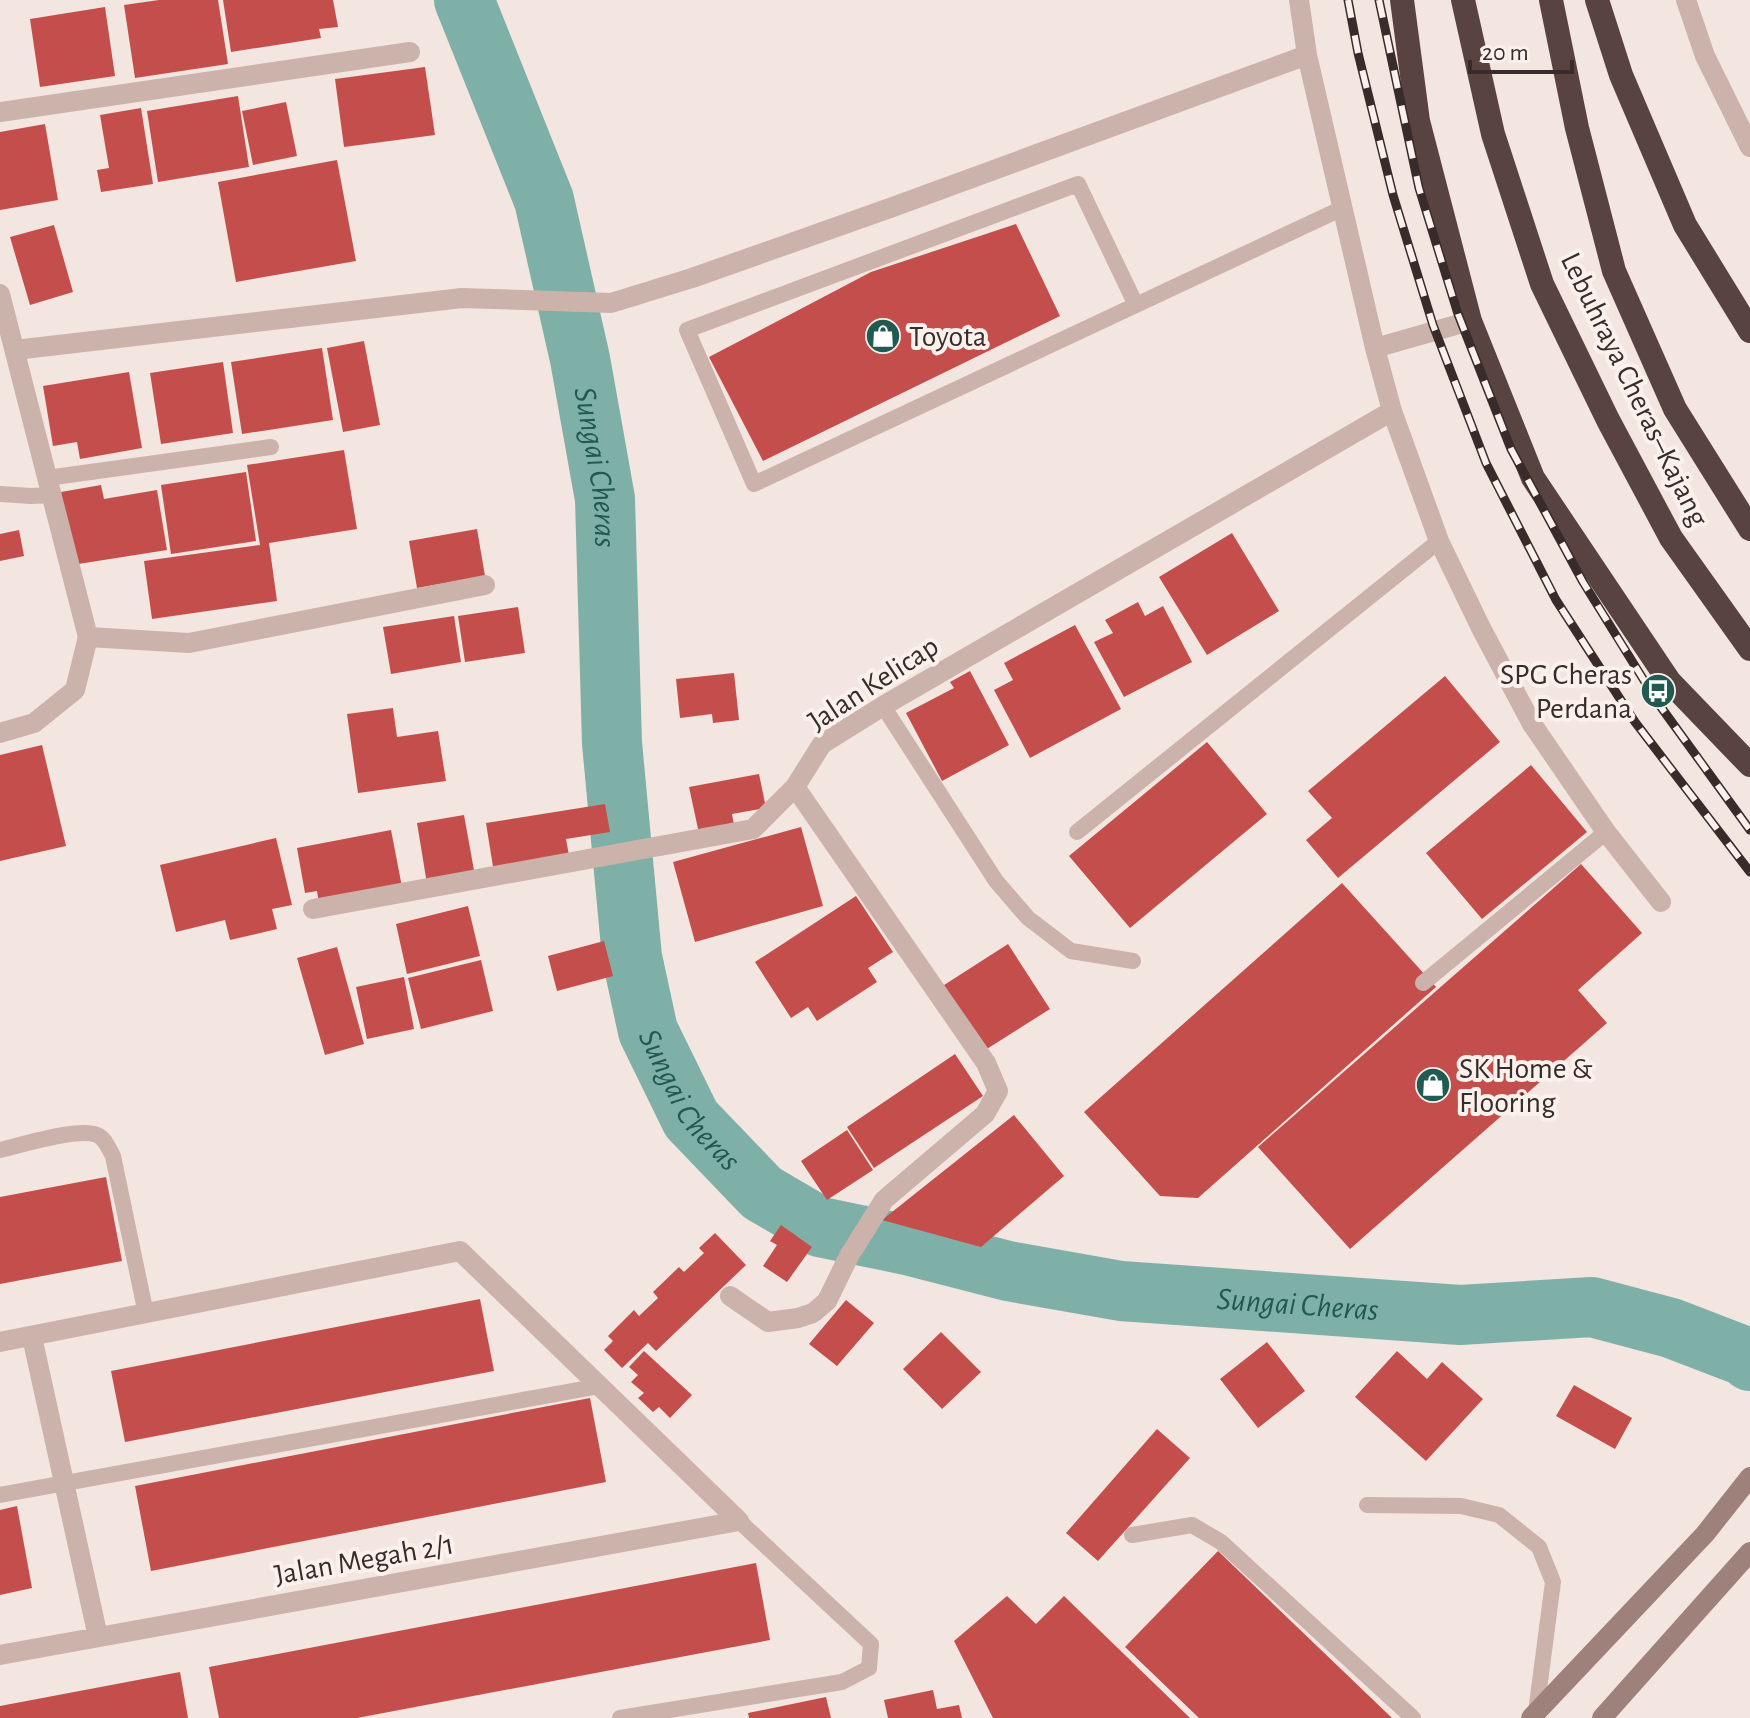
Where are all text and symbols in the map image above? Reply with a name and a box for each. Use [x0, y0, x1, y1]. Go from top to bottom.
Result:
scale bar [1470, 24, 1572, 74]
text: 20 m [1482, 41, 1529, 65]
street label: Lebuhraya Cheras–Kajang [1555, 248, 1714, 531]
shop icon: Toyota [864, 317, 902, 355]
place label: Toyota [909, 322, 987, 352]
water label: Sungai Cheras [568, 384, 621, 548]
street label: Jalan Kelicap [803, 631, 944, 737]
place label: SPG Cheras Perdana [1500, 660, 1632, 724]
bus stop icon: SPG Cheras Perdana [1639, 672, 1677, 710]
water label: Sungai Cheras [633, 1024, 746, 1177]
place label: SK Home & Flooring [1459, 1054, 1593, 1118]
shop icon: SK Home & Flooring [1414, 1066, 1452, 1104]
water label: Sungai Cheras [1216, 1283, 1379, 1326]
street label: Jalan Megah 2/1 [272, 1529, 456, 1591]

